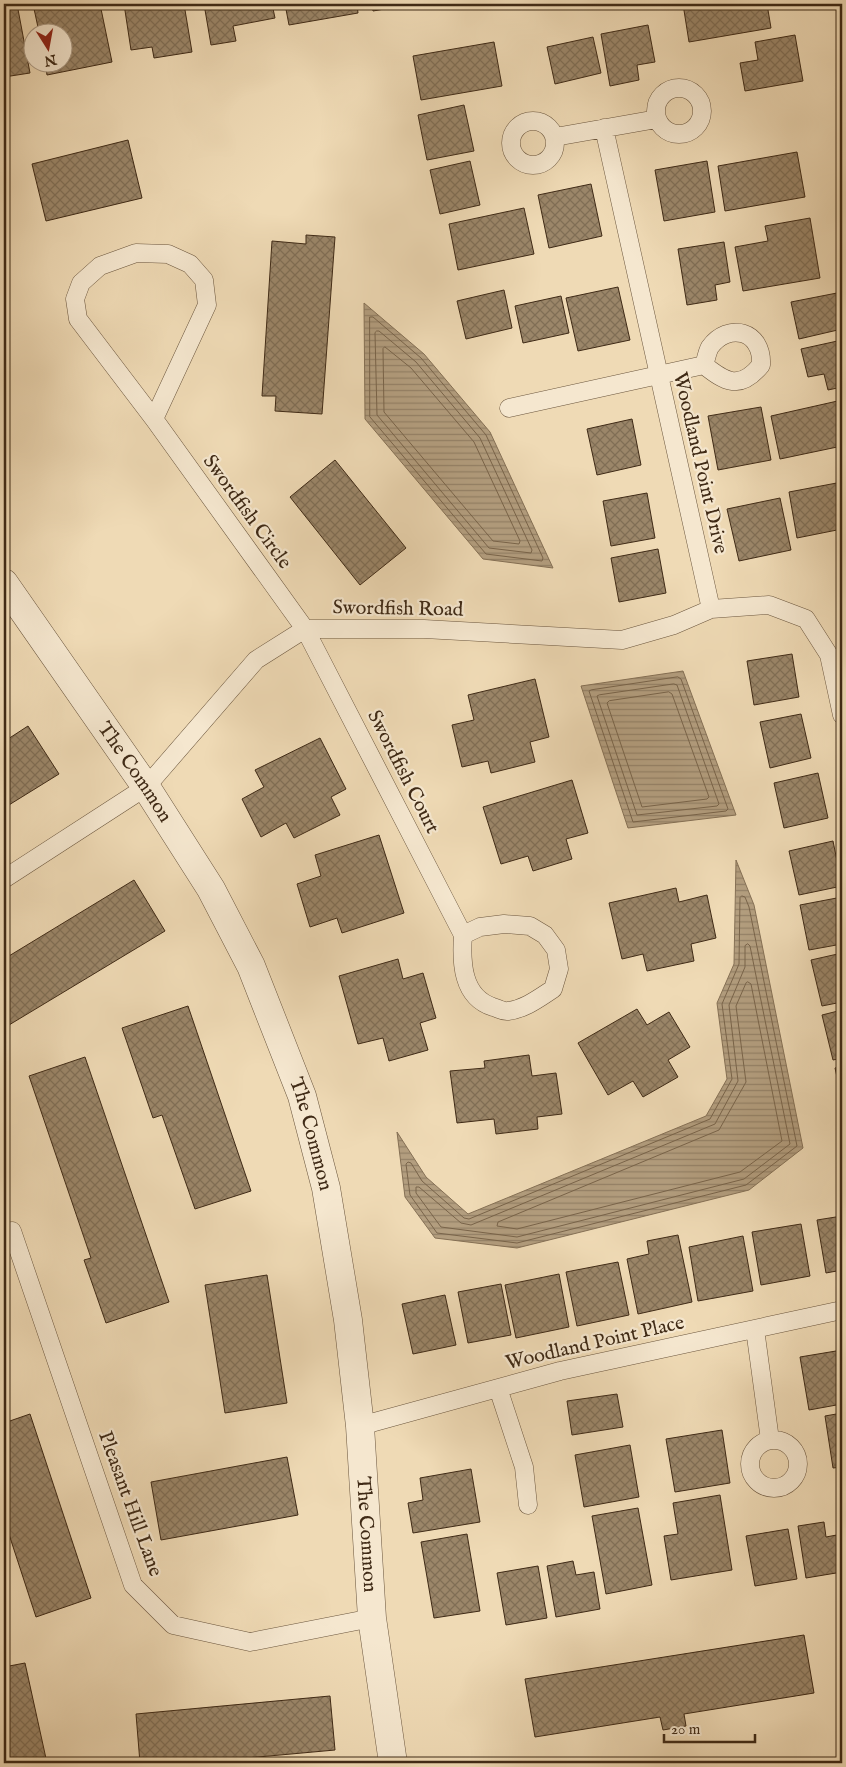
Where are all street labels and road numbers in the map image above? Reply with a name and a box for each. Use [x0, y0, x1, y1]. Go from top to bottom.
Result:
street label: Woodland Point Drive [667, 370, 733, 556]
street label: Swordfish Circle [197, 450, 297, 574]
street label: Swordfish Road [332, 595, 464, 623]
street label: Swordfish Court [361, 706, 445, 838]
street label: The Common [92, 717, 178, 827]
street label: The Common [283, 1074, 339, 1193]
street label: Woodland Point Place [503, 1310, 687, 1376]
street label: Pleasant Hill Lane [92, 1428, 168, 1580]
street label: The Common [351, 1476, 383, 1593]

